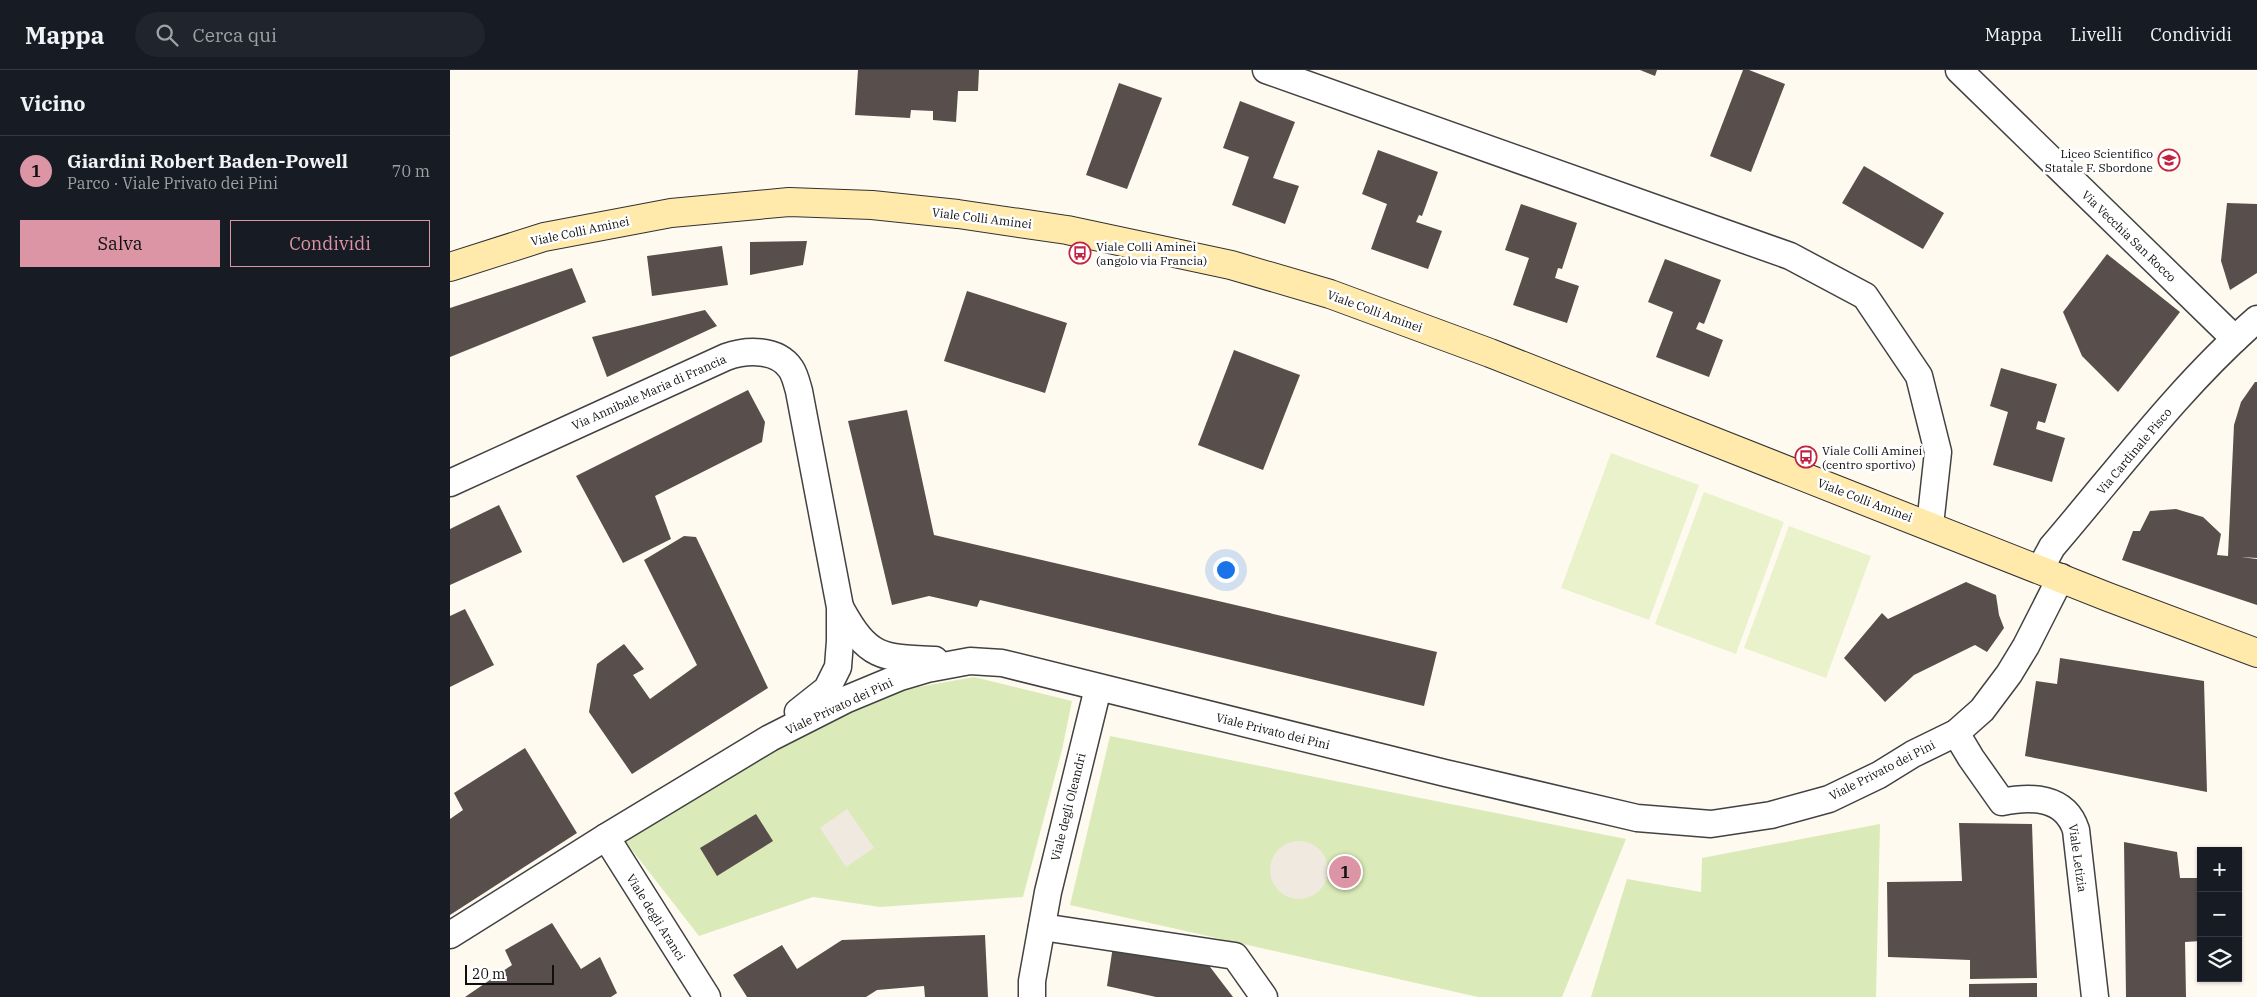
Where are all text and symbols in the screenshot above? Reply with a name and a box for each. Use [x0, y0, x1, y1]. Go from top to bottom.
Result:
search box [135, 12, 485, 57]
text: Mappa [25, 19, 105, 51]
icon: search [153, 21, 181, 49]
text: Cerca qui [193, 23, 277, 47]
text: Mappa [1985, 23, 2042, 46]
text: Livelli [2070, 23, 2122, 46]
text: Condividi [2150, 23, 2232, 46]
text: Vicino [20, 89, 86, 117]
place label: Liceo Scientifico Statale F. Sbordone [2045, 146, 2153, 175]
school or university icon: Liceo Scientifico Statale F. Sbordone [2157, 148, 2181, 172]
text: Giardini Robert Baden-Powell [67, 149, 348, 173]
text: 1 [31, 161, 41, 181]
text: 70 m [392, 161, 430, 181]
text: Parco · Viale Privato dei Pini [67, 173, 278, 193]
street label: Via Vecchia San Rocco [2079, 187, 2179, 285]
street label: Viale Colli Aminei [931, 204, 1033, 232]
street label: Viale Colli Aminei [529, 213, 631, 249]
button: Salva [20, 220, 220, 267]
button: Condividi [230, 220, 430, 267]
place label: Viale Colli Aminei (angolo via Francia) [1096, 239, 1207, 268]
bus stop icon: Viale Colli Aminei (angolo via Francia) [1068, 241, 1092, 265]
street label: Viale Colli Aminei [1325, 287, 1425, 335]
street label: Via Annibale Maria di Francia [569, 351, 729, 433]
street label: Via Cardinale Pisco [2093, 404, 2175, 497]
place label: Viale Colli Aminei (centro sportivo) [1822, 443, 1923, 472]
bus stop icon: Viale Colli Aminei (centro sportivo) [1794, 445, 1818, 469]
street label: Viale Colli Aminei [1815, 475, 1915, 525]
your location [1213, 557, 1239, 583]
street label: Viale Privato dei Pini [783, 674, 895, 737]
street label: Viale Privato dei Pini [1214, 710, 1332, 752]
street label: Viale Privato dei Pini [1827, 737, 1938, 803]
street label: Viale degli Oleandri [1047, 751, 1089, 862]
street label: Viale Letizia [2066, 823, 2090, 894]
map controls [2197, 847, 2242, 982]
button: + [2197, 847, 2242, 892]
pin: 1 [1329, 853, 1361, 891]
street label: Viale degli Aranci [623, 871, 689, 963]
button: − [2197, 892, 2242, 937]
button: layers [2197, 937, 2242, 982]
scale bar [465, 962, 554, 985]
text: 20 m [472, 965, 505, 983]

